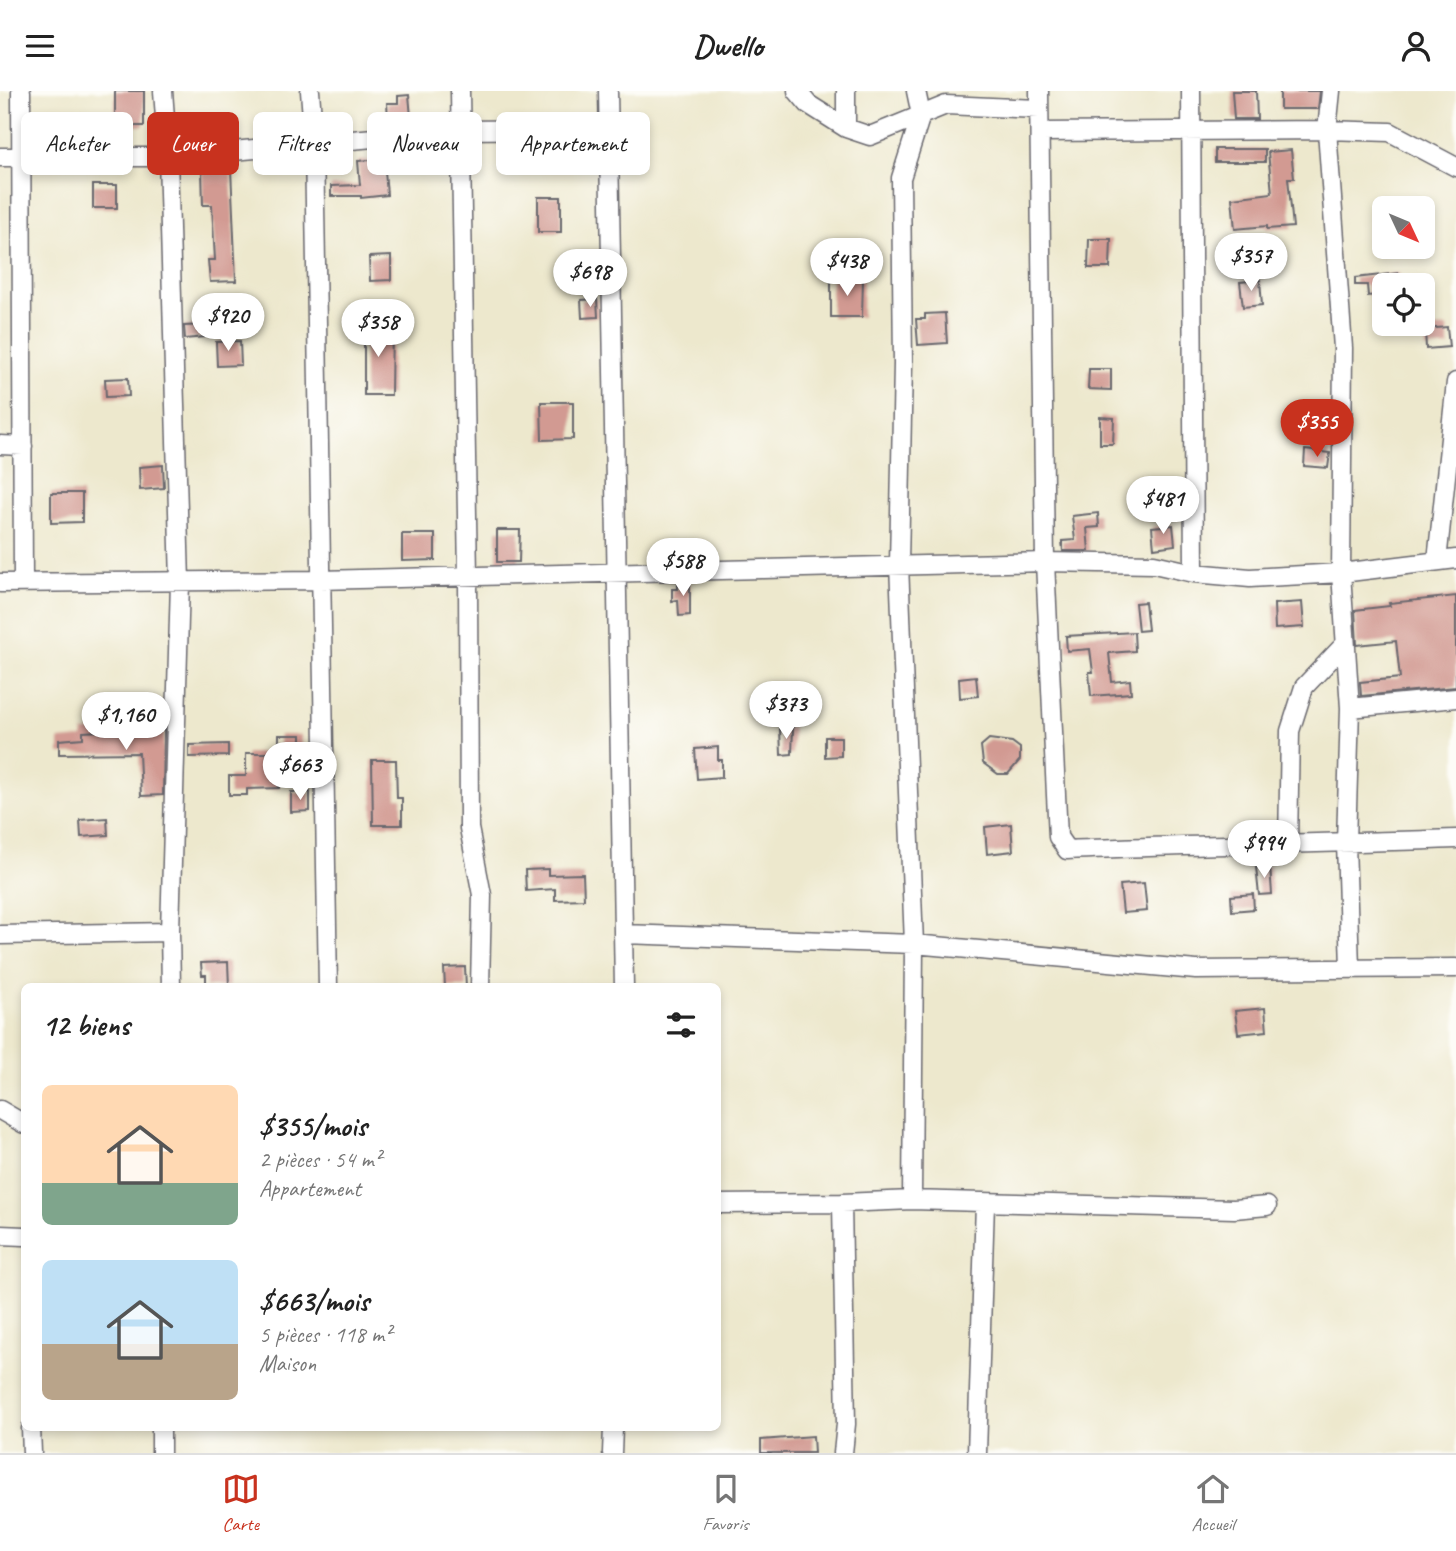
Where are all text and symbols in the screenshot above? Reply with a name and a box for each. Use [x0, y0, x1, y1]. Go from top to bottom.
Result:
text: Dwello [693, 25, 763, 66]
icon: menu [21, 27, 59, 65]
icon: person [1397, 27, 1435, 65]
chip: Acheter [21, 112, 133, 175]
chip: Louer [147, 112, 239, 175]
chip: Filtres [253, 112, 353, 175]
chip: Nouveau [367, 112, 482, 175]
chip: Appartement [496, 112, 650, 175]
north arrow [1372, 196, 1435, 259]
map controls [1372, 196, 1435, 336]
pin: $357 [1210, 233, 1292, 293]
pin: $438 [806, 239, 888, 298]
text: $357 [1231, 241, 1271, 270]
text: $438 [826, 246, 868, 275]
pin: $698 [549, 249, 631, 309]
text: $698 [569, 257, 611, 286]
button: locate [1372, 273, 1435, 336]
pin: $920 [187, 293, 269, 353]
pin: $358 [337, 299, 419, 359]
text: $920 [207, 301, 249, 330]
text: $358 [357, 307, 399, 336]
pin: $355 [1276, 399, 1358, 459]
text: $355 [1297, 407, 1337, 436]
pin: $481 [1122, 477, 1204, 536]
text: $481 [1142, 484, 1184, 513]
pin: $588 [642, 539, 724, 598]
text: $588 [662, 546, 704, 575]
pin: $373 [745, 681, 827, 741]
text: $373 [765, 689, 807, 718]
pin: $1,160 [69, 693, 183, 752]
text: $1,160 [98, 700, 154, 729]
pin: $663 [259, 743, 341, 802]
text: $663 [279, 750, 321, 779]
pin: $994 [1223, 821, 1305, 880]
text: $994 [1244, 828, 1284, 857]
text: 12 biens [42, 1006, 130, 1044]
icon: filters [662, 1006, 700, 1044]
text: $355/mois [259, 1107, 367, 1145]
icon: home [98, 1113, 182, 1197]
text: 2 pièces · 54 m² [259, 1145, 381, 1174]
text: Appartement [259, 1174, 361, 1203]
text: $663/mois [259, 1282, 369, 1320]
icon: home [98, 1288, 182, 1372]
text: 5 pièces · 118 m² [259, 1320, 391, 1349]
text: Maison [259, 1349, 316, 1378]
tab: Carte [222, 1470, 260, 1536]
tab: Favoris [703, 1470, 748, 1536]
tab: Accueil [1192, 1470, 1234, 1536]

